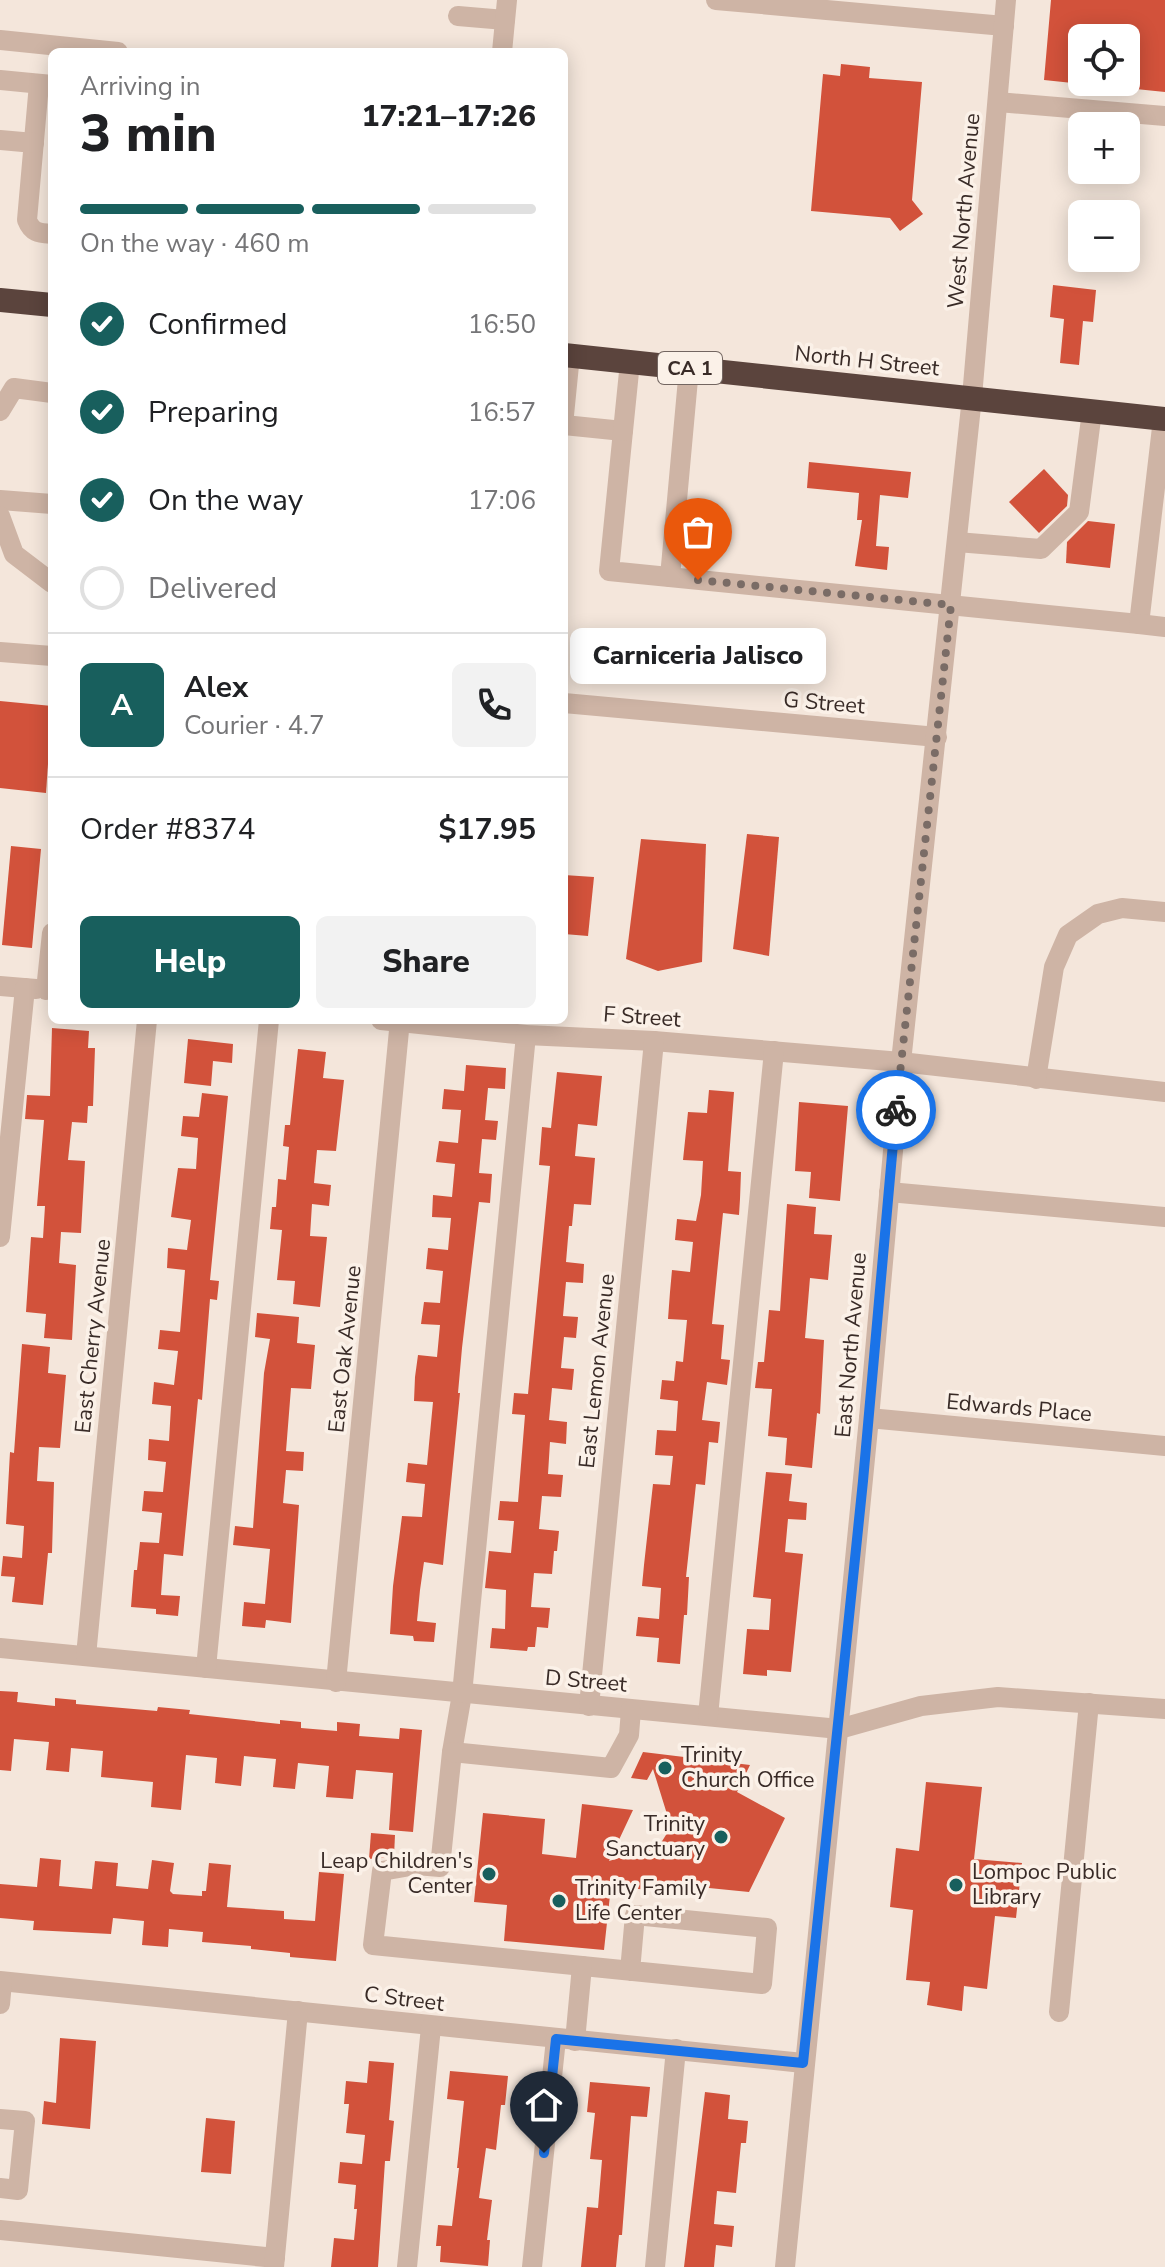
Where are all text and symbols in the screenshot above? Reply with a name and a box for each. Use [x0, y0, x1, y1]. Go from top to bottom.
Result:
map controls [1068, 24, 1140, 272]
button: locate [1068, 24, 1140, 96]
text: Arriving in [80, 69, 201, 104]
text: 17:21–17:26 [361, 96, 536, 137]
text: 3 min [80, 98, 217, 169]
street label: West North Avenue [941, 112, 987, 310]
button: + [1068, 112, 1140, 184]
button: − [1068, 200, 1140, 272]
text: On the way · 460 m [80, 226, 309, 261]
icon: check [80, 302, 124, 346]
text: Confirmed [148, 304, 288, 345]
text: 16:50 [468, 307, 536, 342]
street label: North H Street [793, 338, 941, 384]
road number: CA 1 [658, 352, 722, 384]
icon: check [80, 390, 124, 434]
text: Preparing [148, 392, 279, 433]
text: 16:57 [468, 395, 536, 430]
icon: check [80, 478, 124, 522]
text: On the way [148, 480, 303, 521]
text: 17:06 [468, 483, 536, 518]
pin [664, 498, 732, 580]
icon: bag [676, 510, 720, 554]
text: Delivered [148, 568, 277, 609]
callout: Carniceria Jalisco [570, 628, 826, 684]
text: Carniceria Jalisco [593, 638, 803, 673]
button: phone [452, 663, 536, 747]
text: Alex [184, 667, 248, 708]
street label: G Street [782, 684, 866, 722]
text: A [111, 685, 133, 726]
text: Courier · 4.7 [184, 708, 325, 743]
text: Order #8374 [80, 809, 255, 850]
text: $17.95 [439, 809, 536, 850]
button: Help [80, 916, 300, 1008]
button: Share [316, 916, 536, 1008]
street label: F Street [602, 999, 682, 1035]
courier [856, 1070, 936, 1150]
icon: bike [874, 1088, 918, 1132]
street label: East Cherry Avenue [68, 1237, 118, 1435]
street label: East North Avenue [828, 1251, 874, 1439]
street label: East Oak Avenue [321, 1264, 369, 1434]
street label: East Lemon Avenue [572, 1272, 622, 1470]
street label: Edwards Place [945, 1387, 1093, 1429]
street label: D Street [544, 1662, 628, 1700]
place label: Trinity Church Office [681, 1740, 815, 1795]
marker: Trinity Church Office [656, 1759, 674, 1777]
place label: Trinity Sanctuary [606, 1809, 706, 1864]
marker: Trinity Sanctuary [712, 1828, 730, 1846]
place label: Leap Children's Center [320, 1846, 473, 1901]
place label: Lompoc Public Library [972, 1857, 1117, 1912]
marker: Leap Children's Center [480, 1865, 498, 1883]
place label: Trinity Family Life Center [575, 1873, 707, 1928]
marker: Lompoc Public Library [947, 1876, 965, 1894]
marker: Trinity Family Life Center [550, 1892, 568, 1910]
street label: C Street [362, 1979, 446, 2019]
pin [510, 2071, 578, 2153]
icon: home [522, 2083, 566, 2127]

